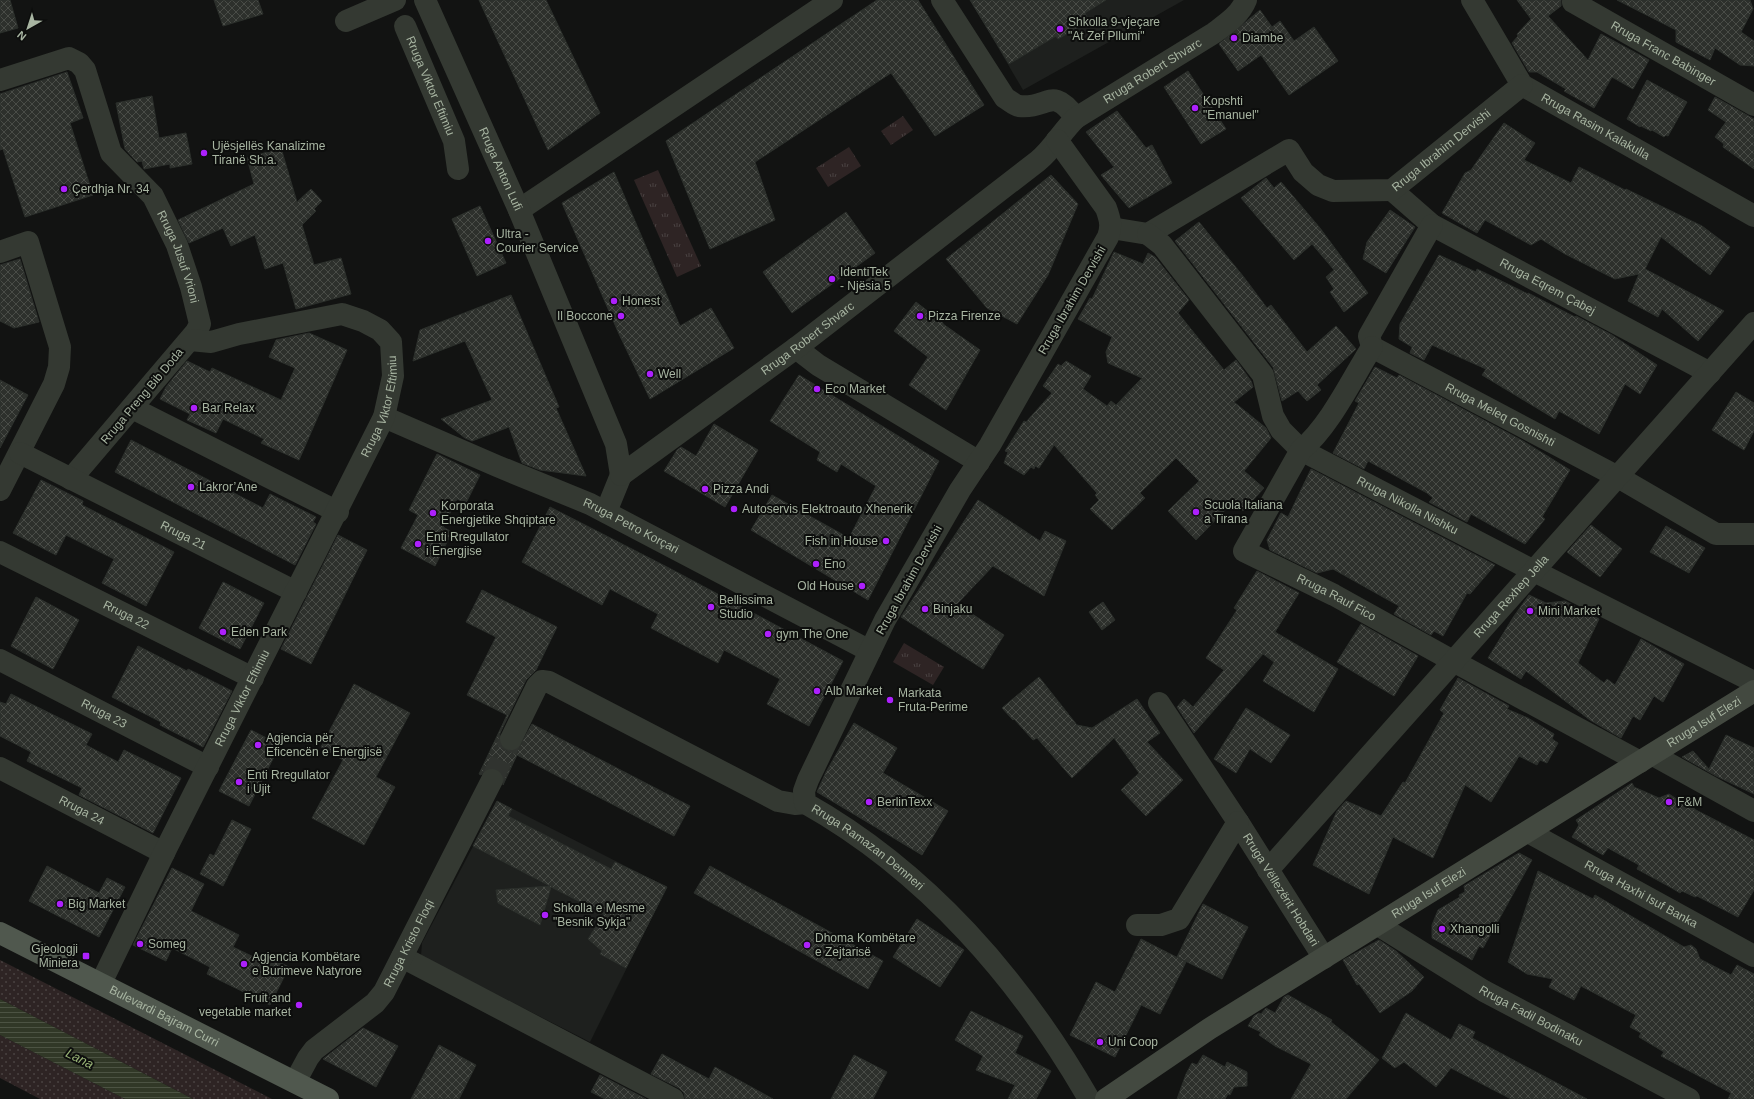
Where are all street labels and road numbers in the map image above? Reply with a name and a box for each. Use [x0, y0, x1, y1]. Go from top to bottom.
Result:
street label: Rruga Franc Babinger [1609, 18, 1718, 89]
street label: Rruga Viktor Eftimiu [403, 34, 458, 138]
street label: Rruga Robert Shvarc [1101, 35, 1204, 107]
street label: Rruga Rasim Kalakulla [1539, 90, 1652, 163]
street label: Rruga Ibrahim Dervishi [1389, 106, 1493, 194]
street label: Rruga Anton Lufi [476, 125, 525, 213]
street label: Rruga Jusuf Vrioni [154, 208, 202, 305]
street label: Rruga Ibrahim Dervishi [1035, 243, 1109, 357]
street label: Rruga Eqrem Çabej [1497, 255, 1598, 318]
street label: Rruga Robert Shvarc [758, 299, 857, 378]
street label: Rruga Preng Bib Doda [98, 345, 186, 447]
street label: Rruga Viktor Eftimiu [358, 355, 400, 460]
street label: Rruga Meleq Gosnishti [1443, 380, 1557, 449]
street label: Rruga Nikolla Nishku [1354, 473, 1460, 537]
street label: Rruga Petro Korçari [581, 495, 681, 556]
street label: Rruga 21 [158, 518, 209, 553]
street label: Rruga Ibrahim Dervishi [873, 523, 945, 637]
street label: Rruga Rexhep Jella [1471, 552, 1552, 640]
street label: Rruga Rauf Fico [1294, 571, 1379, 624]
street label: Rruga 22 [101, 598, 152, 632]
street label: Rruga Viktor Eftimiu [212, 647, 272, 749]
street label: Rruga Isuf Elezi [1664, 694, 1744, 750]
street label: Rruga 23 [79, 696, 130, 731]
street label: Rruga 24 [57, 793, 107, 828]
street label: Rruga Ramazan Demneri [809, 801, 927, 893]
street label: Rruga Vëllezërit Hobdari [1240, 831, 1322, 949]
street label: Rruga Haxhi Isuf Banka [1582, 857, 1700, 931]
street label: Rruga Isuf Elezi [1389, 864, 1468, 921]
street label: Rruga Kristo Floqi [381, 897, 437, 989]
street label: Bulevardi Bajram Curri [107, 983, 221, 1050]
street label: Rruga Fadil Bodinaku [1476, 983, 1585, 1049]

